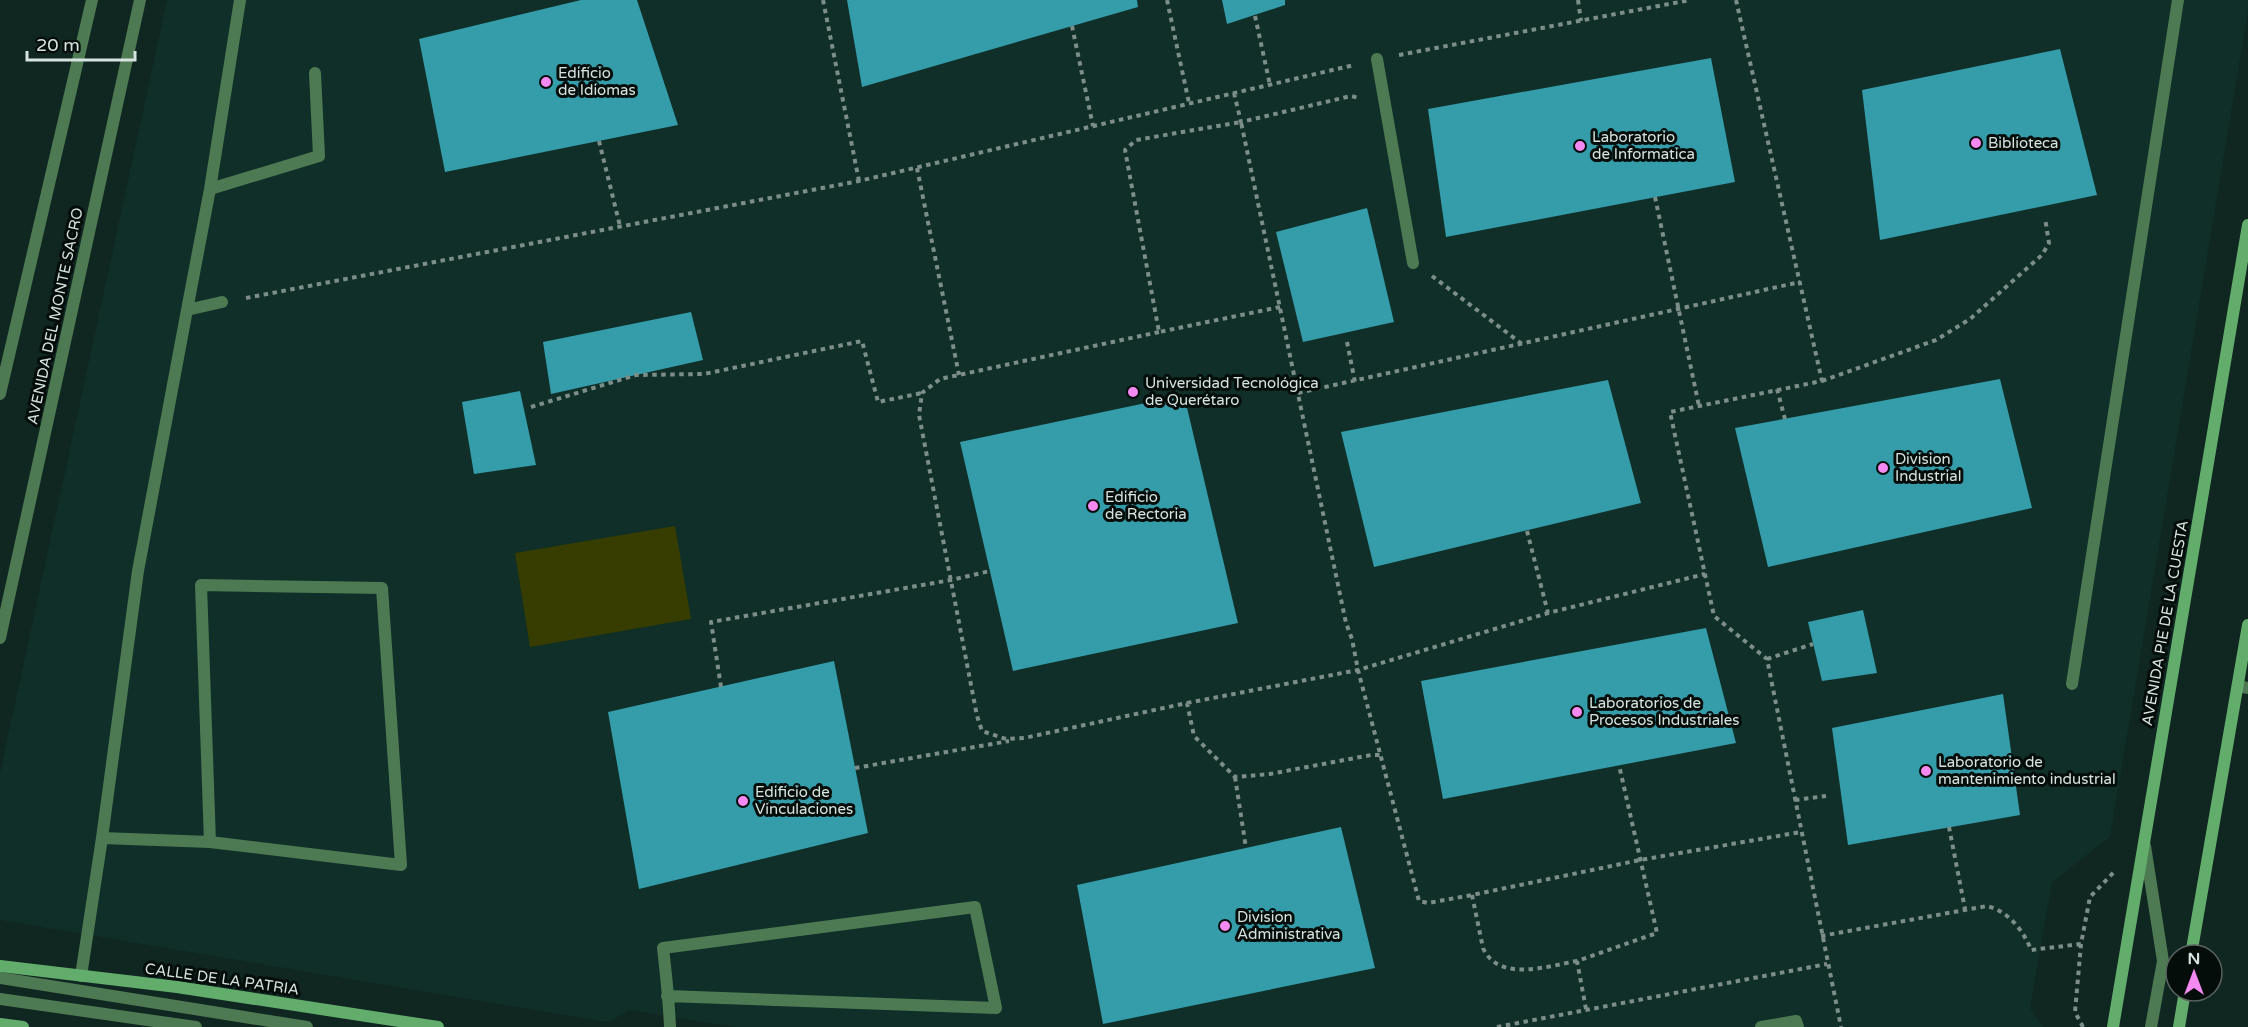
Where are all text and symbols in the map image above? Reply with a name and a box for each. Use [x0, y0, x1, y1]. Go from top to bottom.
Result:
scale bar [27, 24, 135, 62]
text: 20 m [36, 34, 80, 56]
place label: Edificio de Idiomas [558, 64, 636, 99]
marker: Edificio de Idiomas [539, 75, 553, 89]
place label: Laboratorio de Informatica [1592, 128, 1695, 163]
place label: Biblioteca [1988, 134, 2059, 152]
marker: Biblioteca [1969, 136, 1983, 150]
marker: Laboratorio de Informatica [1573, 139, 1587, 153]
street label: AVENIDA DEL MONTE SACRO [23, 206, 87, 426]
place label: Universidad Tecnológica de Querétaro [1145, 374, 1319, 409]
marker: Universidad Tecnológica de Querétaro [1126, 385, 1140, 399]
place label: Division Industrial [1895, 450, 1961, 485]
marker: Division Industrial [1876, 461, 1890, 475]
place label: Edificio de Rectoria [1105, 488, 1187, 523]
marker: Edificio de Rectoria [1086, 499, 1100, 513]
street label: AVENIDA PIE DE LA CUESTA [2138, 519, 2192, 727]
place label: Laboratorios de Procesos Industriales [1589, 694, 1740, 729]
marker: Laboratorios de Procesos Industriales [1570, 705, 1584, 719]
place label: Laboratorio de mantenimiento industrial [1938, 753, 2116, 788]
marker: Laboratorio de mantenimiento industrial [1919, 764, 1933, 778]
place label: Edificio de Vinculaciones [755, 783, 853, 818]
marker: Edificio de Vinculaciones [736, 794, 750, 808]
place label: Division Administrativa [1237, 908, 1340, 943]
marker: Division Administrativa [1218, 919, 1232, 933]
north arrow [2164, 943, 2224, 1003]
text: N [2188, 949, 2200, 969]
street label: CALLE DE LA PATRIA [144, 959, 300, 999]

